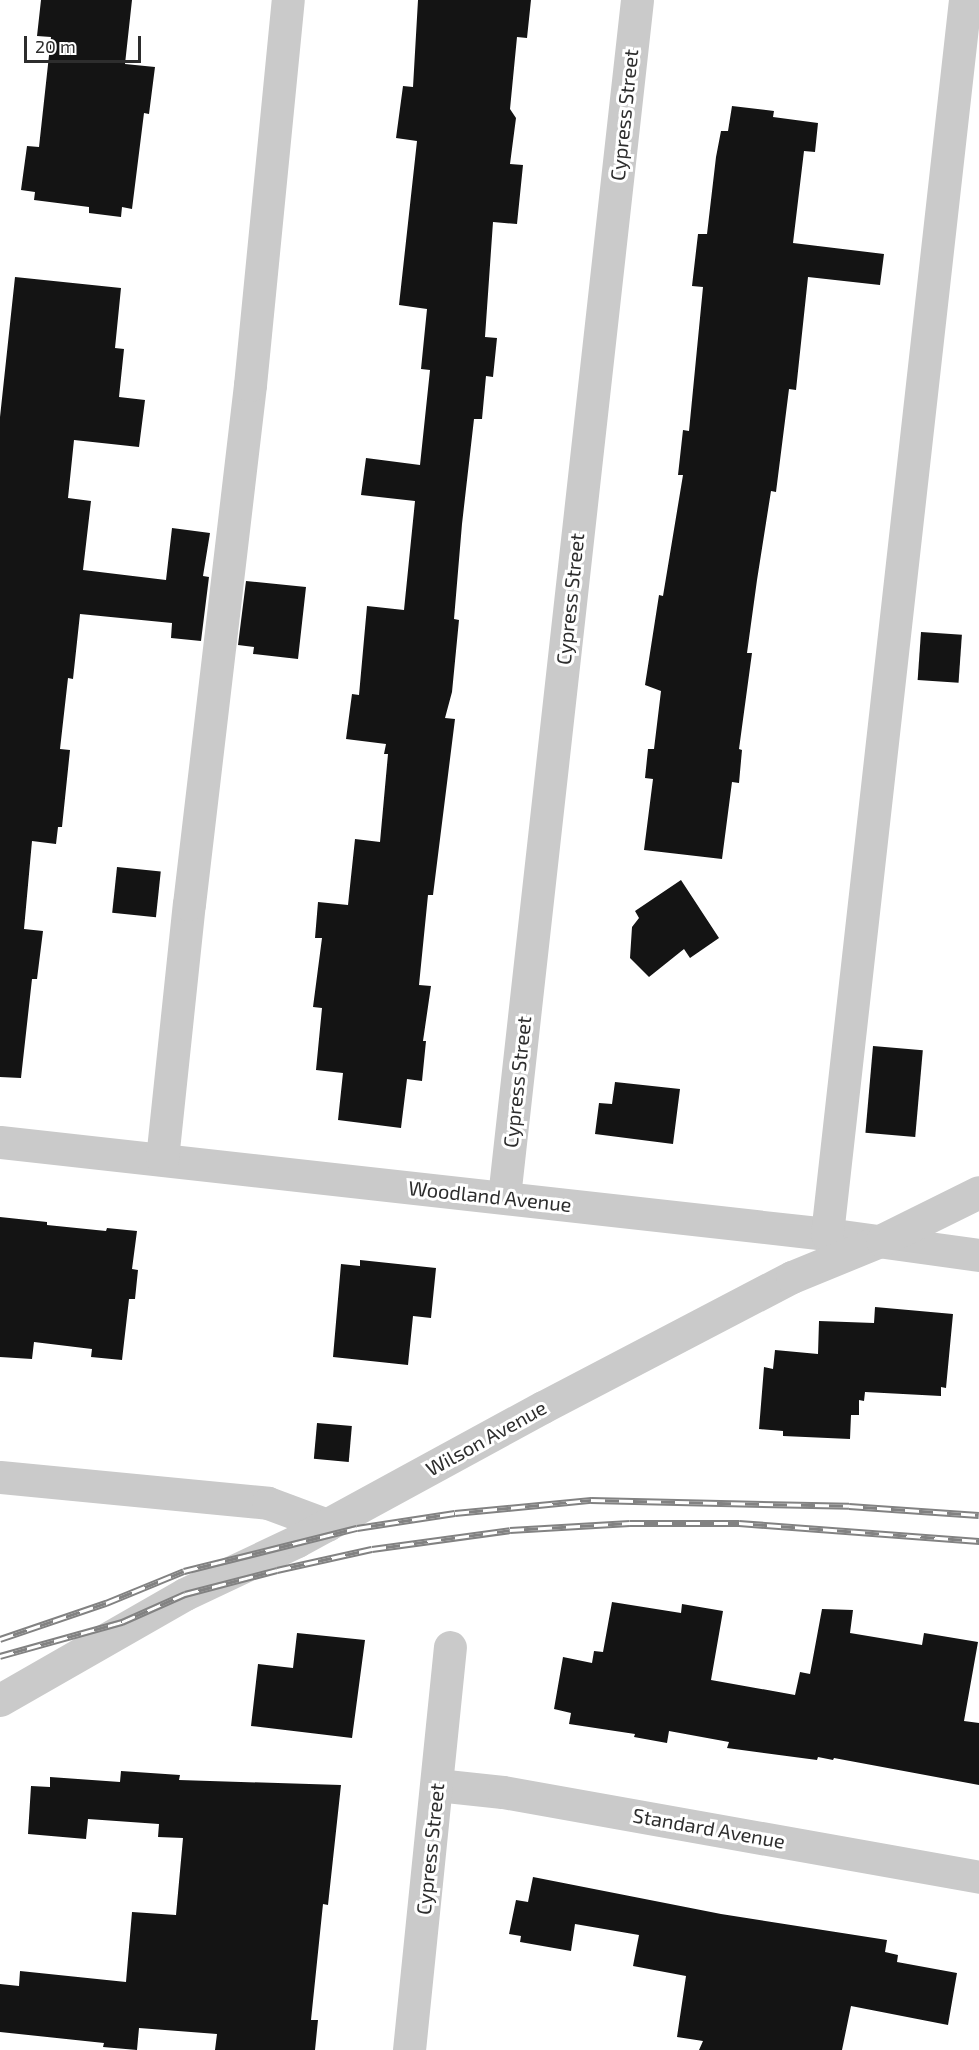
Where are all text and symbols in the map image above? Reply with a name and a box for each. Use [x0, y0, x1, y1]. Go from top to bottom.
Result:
scale bar [27, 24, 144, 62]
text: 20 m [35, 35, 76, 57]
street label: Cypress Street [605, 48, 643, 182]
street label: Cypress Street [551, 532, 589, 666]
street label: Cypress Street [498, 1015, 536, 1149]
street label: Woodland Avenue [407, 1175, 573, 1217]
street label: Wilson Avenue [421, 1395, 551, 1481]
street label: Cypress Street [411, 1782, 449, 1916]
street label: Standard Avenue [631, 1803, 787, 1853]

